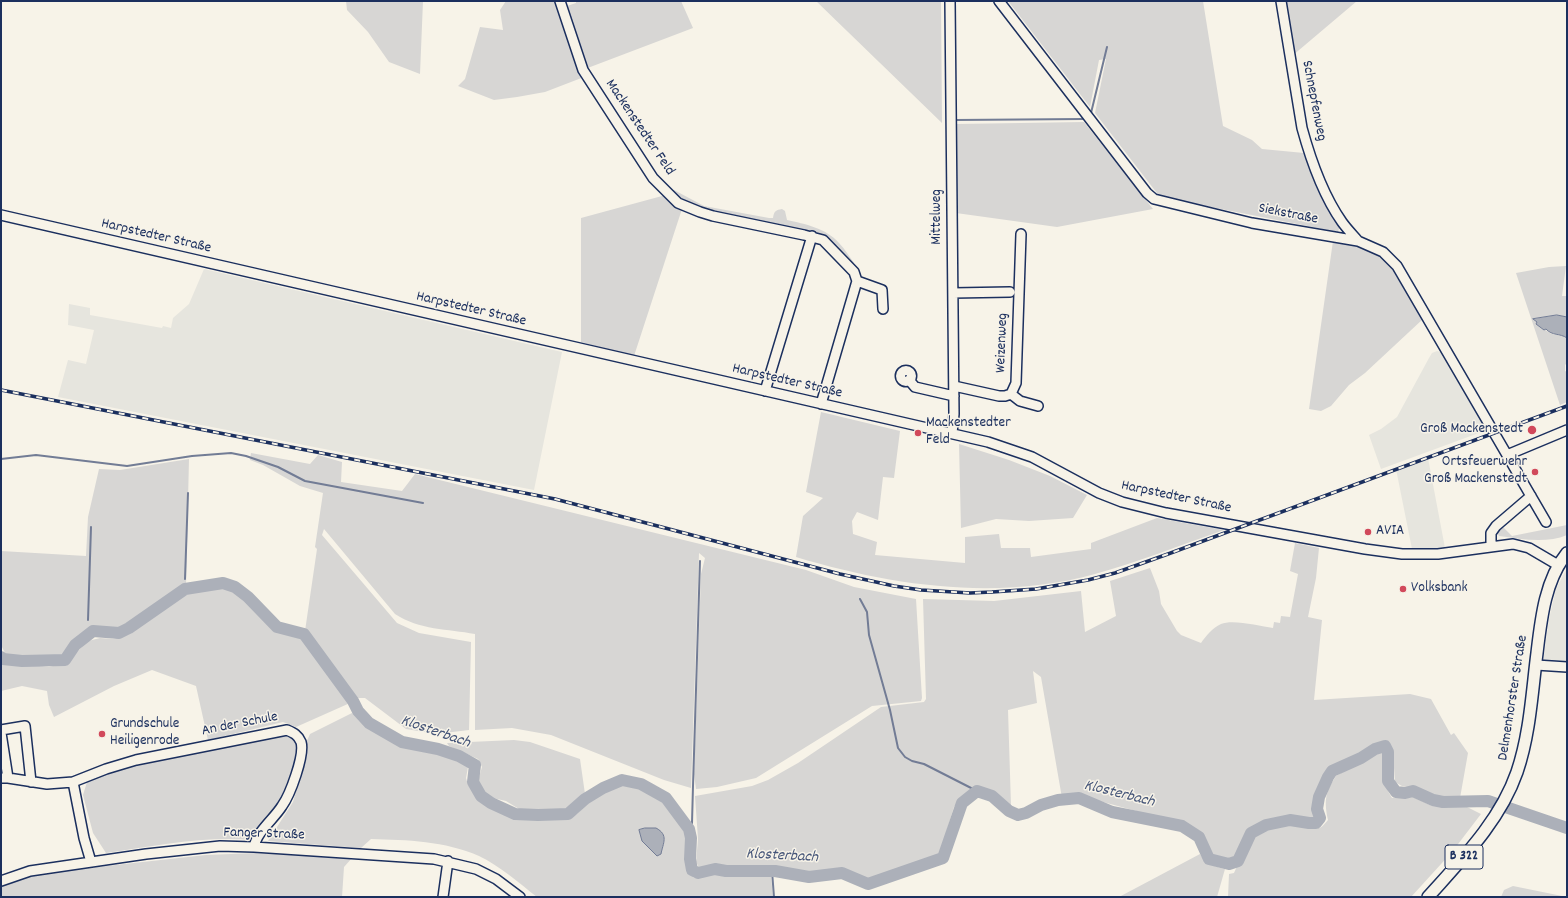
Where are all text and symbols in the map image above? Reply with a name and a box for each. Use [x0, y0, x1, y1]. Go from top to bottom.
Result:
street label: Schnepfenweg [1296, 59, 1330, 143]
street label: Mackenstedter Feld [600, 77, 678, 179]
street label: Mittelweg [929, 189, 947, 245]
street label: Siekstraße [1257, 200, 1319, 230]
street label: Harpstedter Straße [99, 216, 213, 258]
street label: Harpstedter Straße [414, 289, 528, 331]
street label: Weizenweg [993, 313, 1013, 373]
street label: Harpstedter Straße [730, 361, 844, 403]
place label: Mackenstedter Feld [926, 415, 1011, 450]
place label: Groß Mackenstedt [1420, 421, 1523, 439]
marker: Groß Mackenstedt [1526, 424, 1538, 436]
marker: Mackenstedter Feld [913, 428, 923, 438]
place label: Ortsfeuerwehr Groß Mackenstedt [1424, 454, 1527, 489]
marker: Ortsfeuerwehr Groß Mackenstedt [1530, 467, 1540, 477]
street label: Harpstedter Straße [1119, 478, 1233, 518]
place label: AVIA [1376, 523, 1404, 541]
marker: AVIA [1363, 527, 1373, 537]
place label: Volksbank [1411, 580, 1468, 598]
marker: Volksbank [1398, 584, 1408, 594]
street label: Delmenhorster Straße [1495, 634, 1533, 762]
street label: An der Schule [200, 709, 280, 741]
water label: Klosterbach [398, 712, 472, 754]
place label: Grundschule Heiligenrode [110, 716, 179, 751]
marker: Grundschule Heiligenrode [97, 729, 107, 739]
water label: Klosterbach [1082, 777, 1156, 813]
street label: Fanger Straße [223, 825, 305, 845]
road number: B 322 [1445, 845, 1483, 869]
water label: Klosterbach [745, 846, 819, 868]

